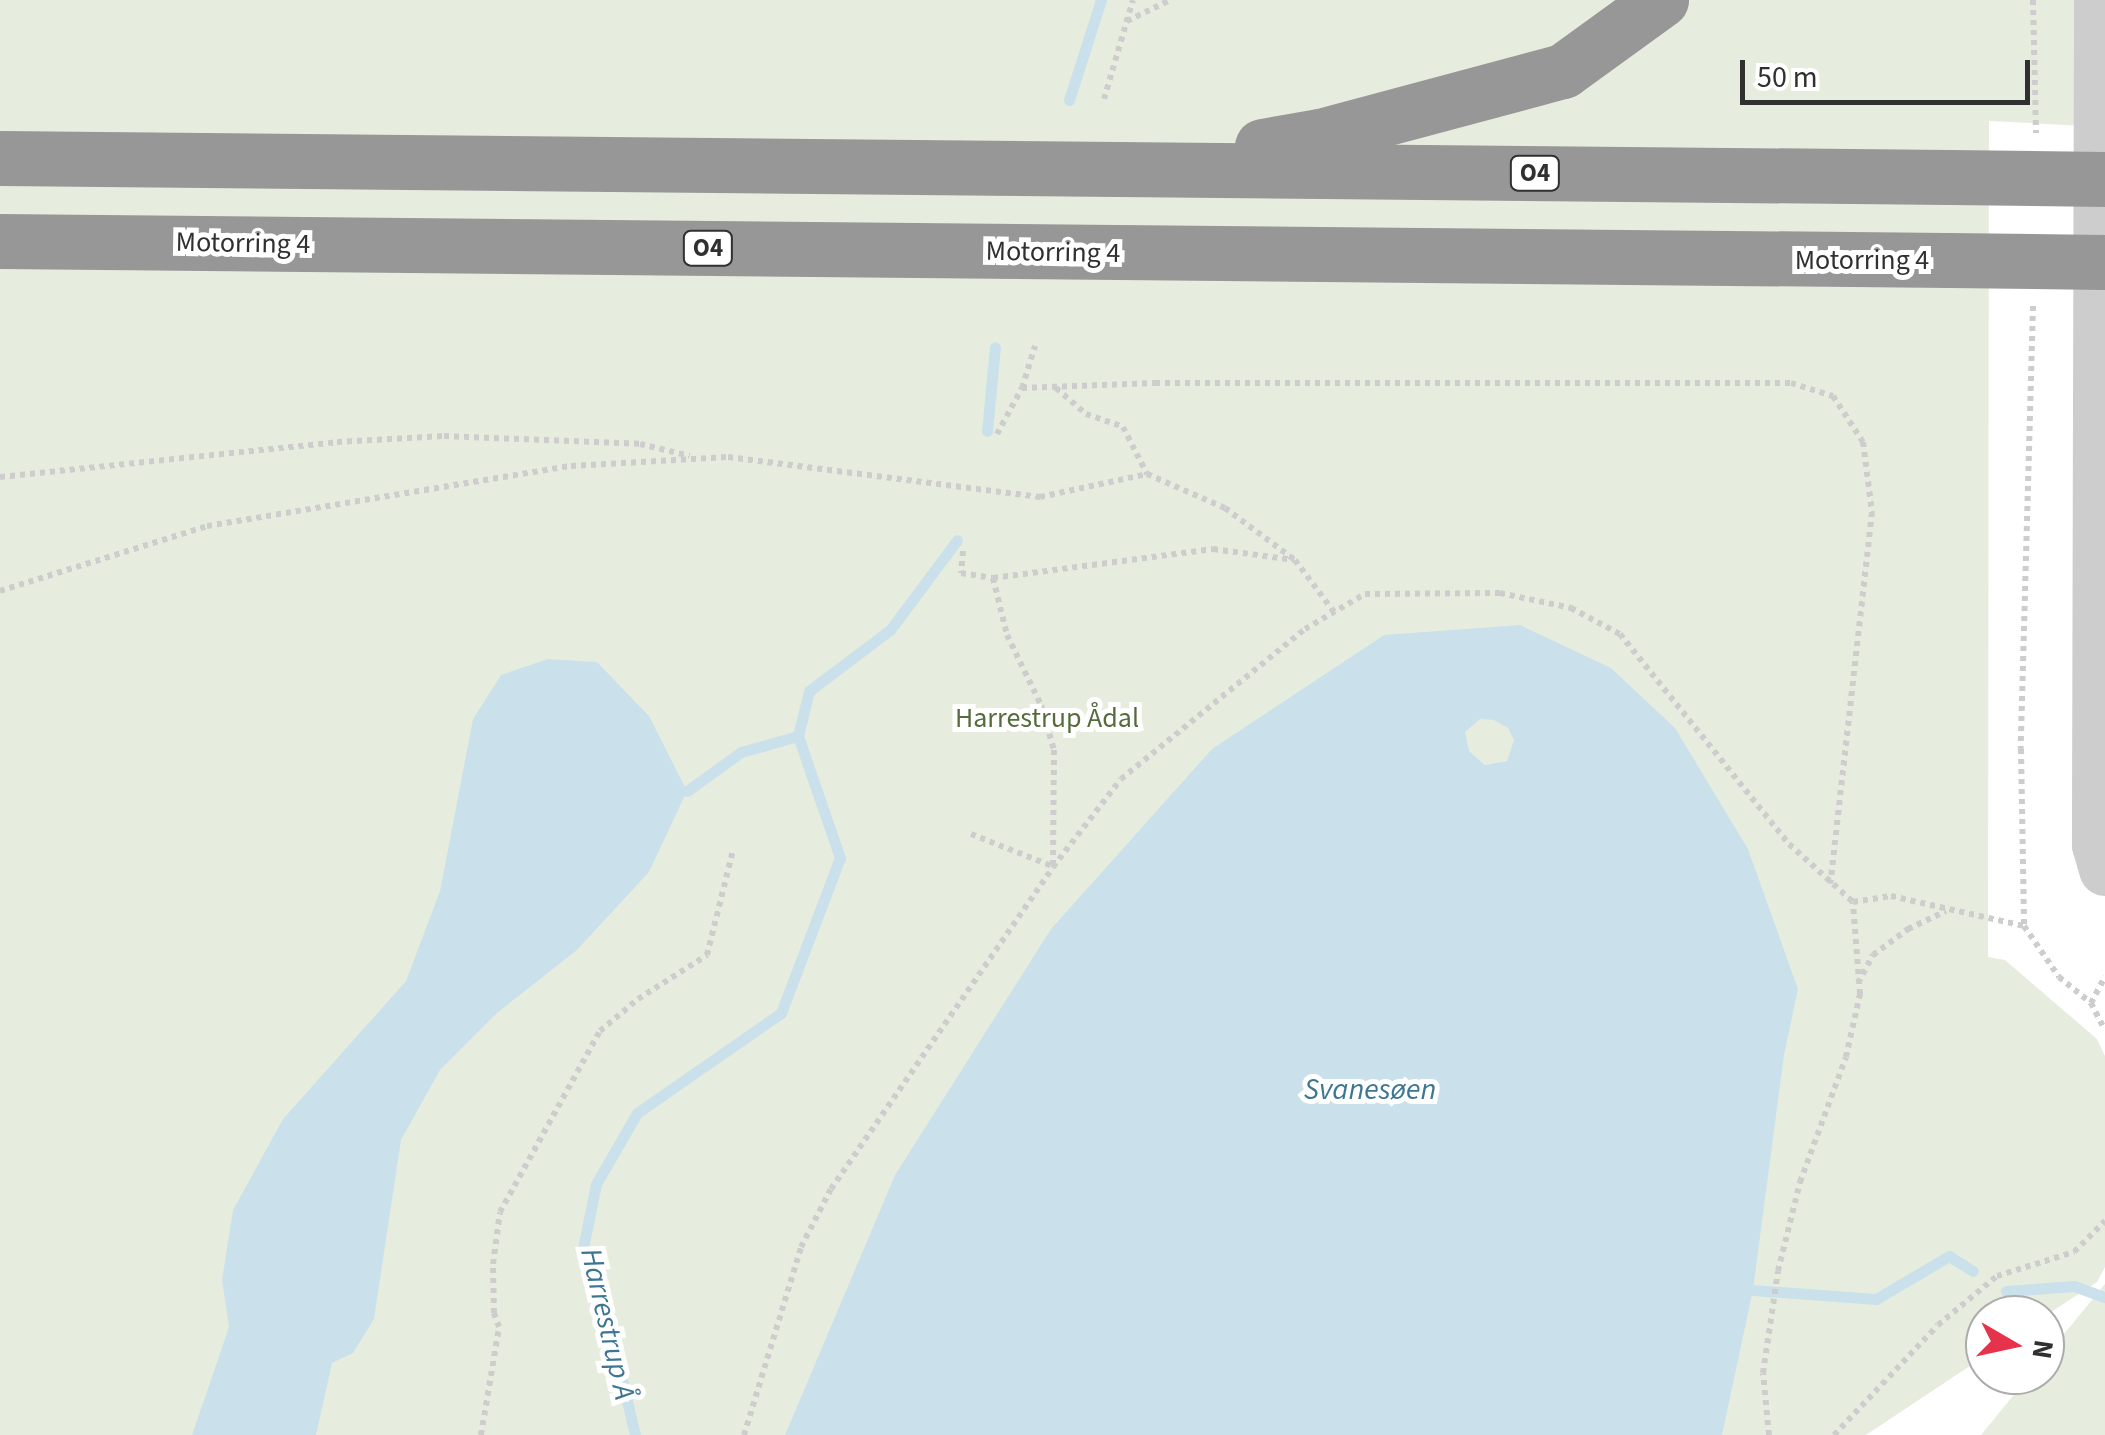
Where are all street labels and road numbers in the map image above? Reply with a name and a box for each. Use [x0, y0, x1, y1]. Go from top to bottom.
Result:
road number: O4 [1508, 153, 1562, 193]
street label: Motorring 4 [175, 225, 311, 261]
road number: O4 [680, 228, 736, 268]
street label: Motorring 4 [985, 234, 1121, 270]
street label: Motorring 4 [1795, 243, 1929, 277]

